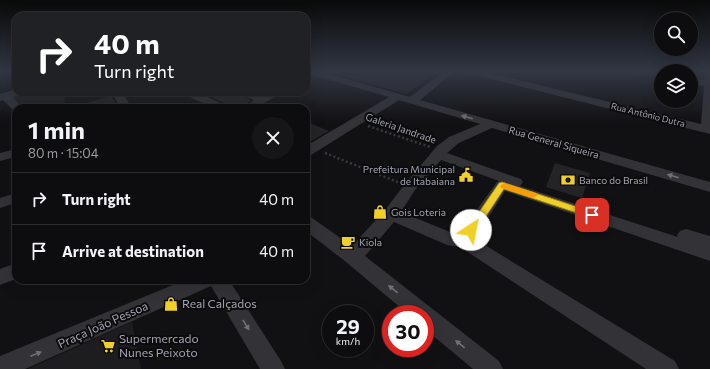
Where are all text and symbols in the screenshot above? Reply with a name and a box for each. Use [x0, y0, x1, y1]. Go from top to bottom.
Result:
map controls [654, 12, 698, 108]
button: search [654, 12, 698, 56]
text: 40 m [94, 26, 160, 60]
icon: right [28, 28, 80, 80]
text: Turn right [94, 60, 174, 82]
button: layers [654, 64, 698, 108]
street label: Rua Antônio Dutra [610, 100, 687, 129]
street label: Galeria Jandrade [364, 110, 438, 146]
one-way arrow [461, 114, 473, 120]
text: 1 min [28, 115, 85, 144]
button: close [252, 117, 294, 159]
street label: Rua General Siqueira [507, 123, 601, 161]
text: 80 m · 15:04 [28, 145, 99, 161]
place label: Prefeitura Municipal de Itabaiana [363, 163, 455, 187]
public building icon: Prefeitura Municipal de Itabaiana [458, 167, 474, 183]
bank icon: Banco do Brasil [560, 172, 576, 188]
one-way arrow [666, 173, 678, 179]
place label: Banco do Brasil [579, 174, 648, 186]
icon: right [28, 188, 50, 210]
text: Turn right [62, 190, 131, 208]
text: 40 m [259, 190, 294, 208]
pin [575, 198, 609, 232]
shop icon: Gois Loteria [372, 204, 388, 220]
icon: arrive [581, 204, 603, 226]
place label: Gois Loteria [391, 206, 446, 218]
position arrow [450, 209, 492, 251]
cafe icon: Kiola [340, 234, 356, 250]
place label: Kiola [359, 236, 382, 248]
icon: arrive [28, 240, 50, 262]
text: Arrive at destination [62, 242, 204, 260]
text: 40 m [259, 242, 294, 260]
one-way arrow [387, 285, 398, 294]
shop icon: Real Calçados [163, 296, 179, 312]
place label: Real Calçados [182, 296, 257, 310]
street label: Praça João Pessoa [55, 298, 150, 351]
speed limit sign: 30 [382, 305, 434, 357]
text: 29 [336, 314, 360, 338]
one-way arrow [242, 320, 250, 330]
place label: Supermercado Nunes Peixoto [119, 331, 199, 359]
text: km/h [336, 335, 360, 347]
supermarket icon: Supermercado Nunes Peixoto [100, 338, 116, 354]
one-way arrow [455, 340, 466, 349]
one-way arrow [31, 350, 43, 356]

